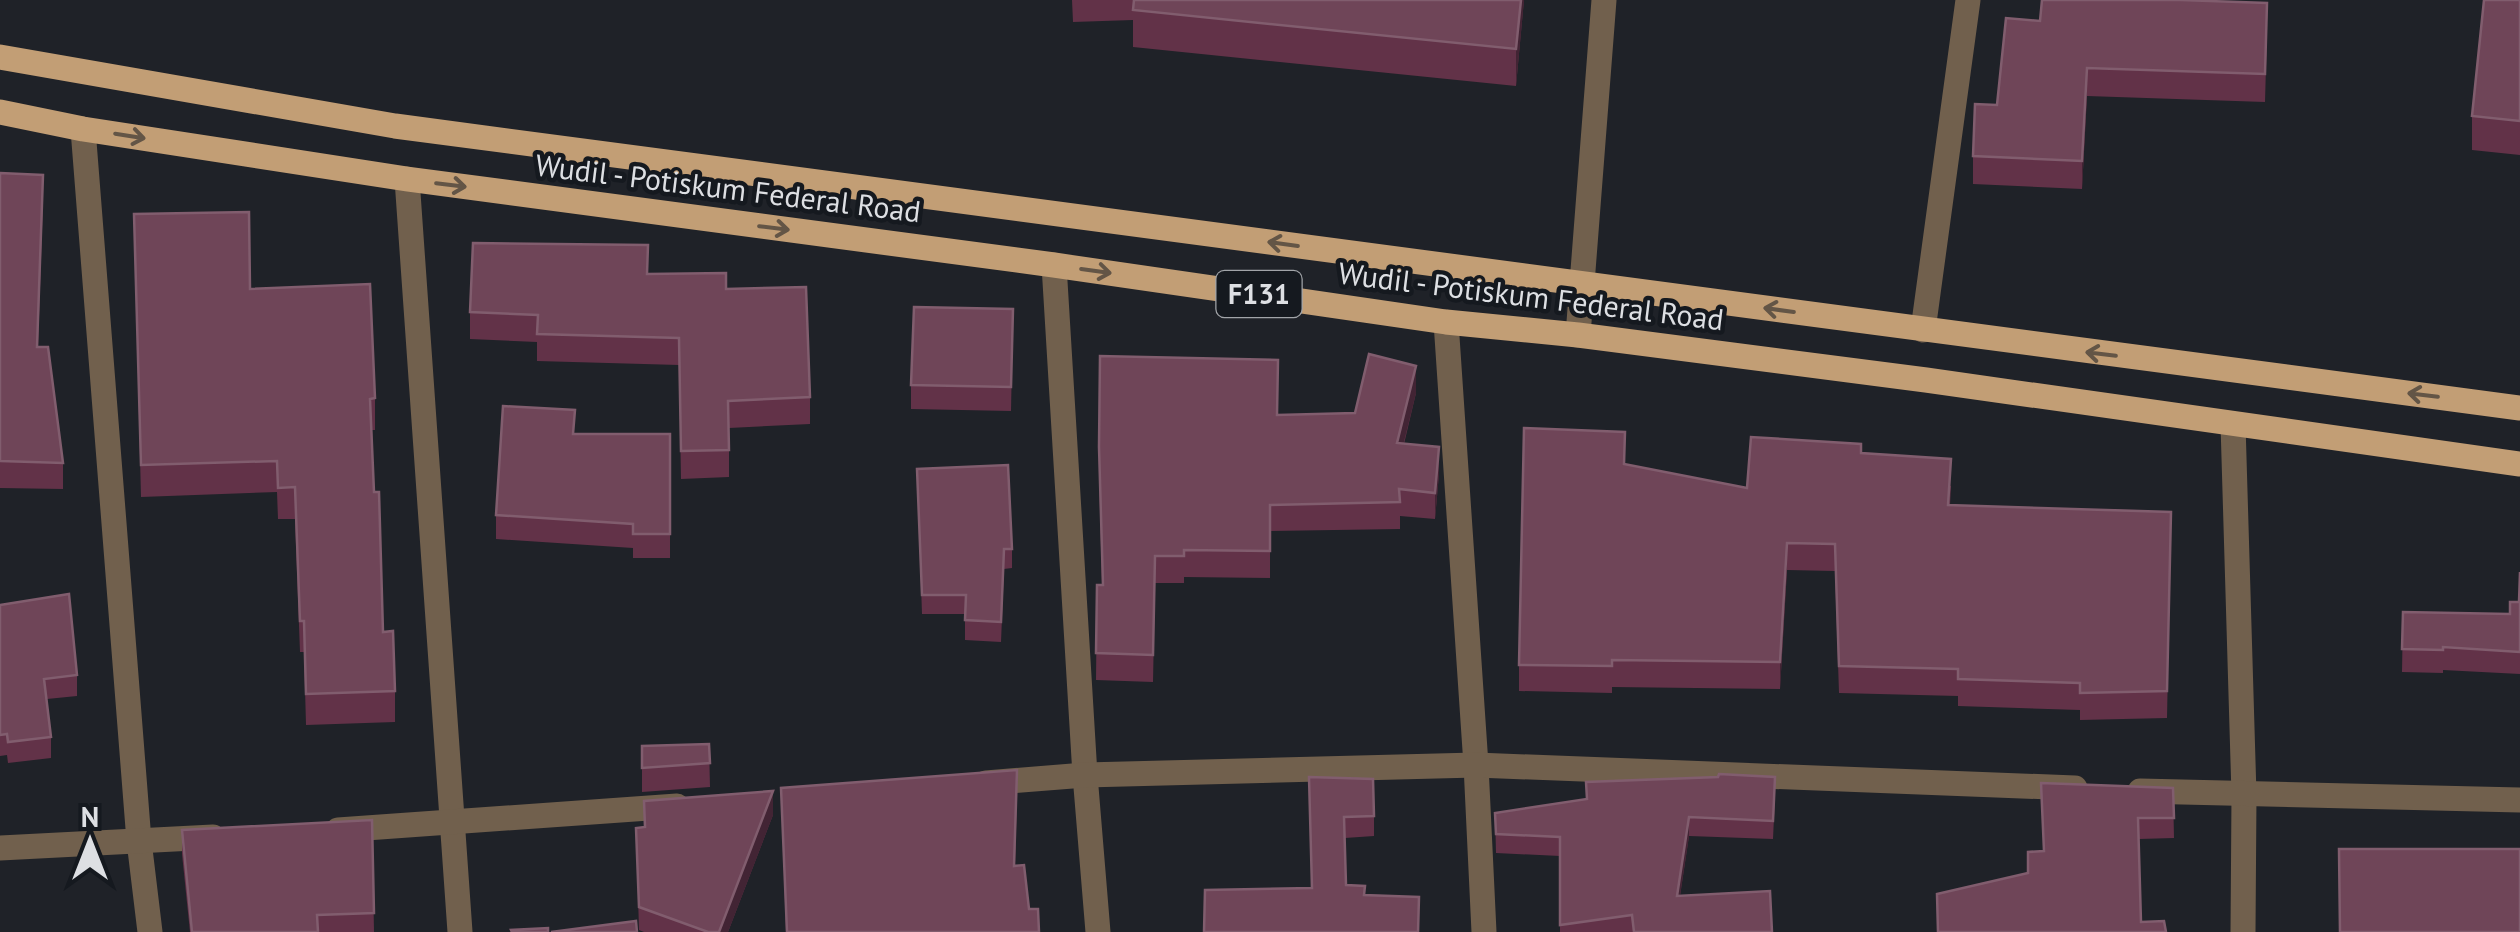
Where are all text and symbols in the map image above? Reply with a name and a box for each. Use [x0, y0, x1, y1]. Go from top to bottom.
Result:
one-way arrow [113, 127, 146, 146]
street label: Wudil - Potiskum Federal Road [533, 145, 923, 230]
one-way arrow [435, 176, 467, 195]
one-way arrow [757, 219, 789, 237]
one-way arrow [1268, 234, 1300, 252]
street label: Wudil - Potiskum Federal Road [1336, 253, 1726, 338]
one-way arrow [1079, 262, 1111, 280]
road number: F131 [1216, 271, 1302, 317]
one-way arrow [1763, 300, 1796, 318]
one-way arrow [2085, 344, 2118, 362]
one-way arrow [2408, 386, 2440, 404]
north arrow [40, 792, 140, 892]
text: N [81, 798, 99, 835]

